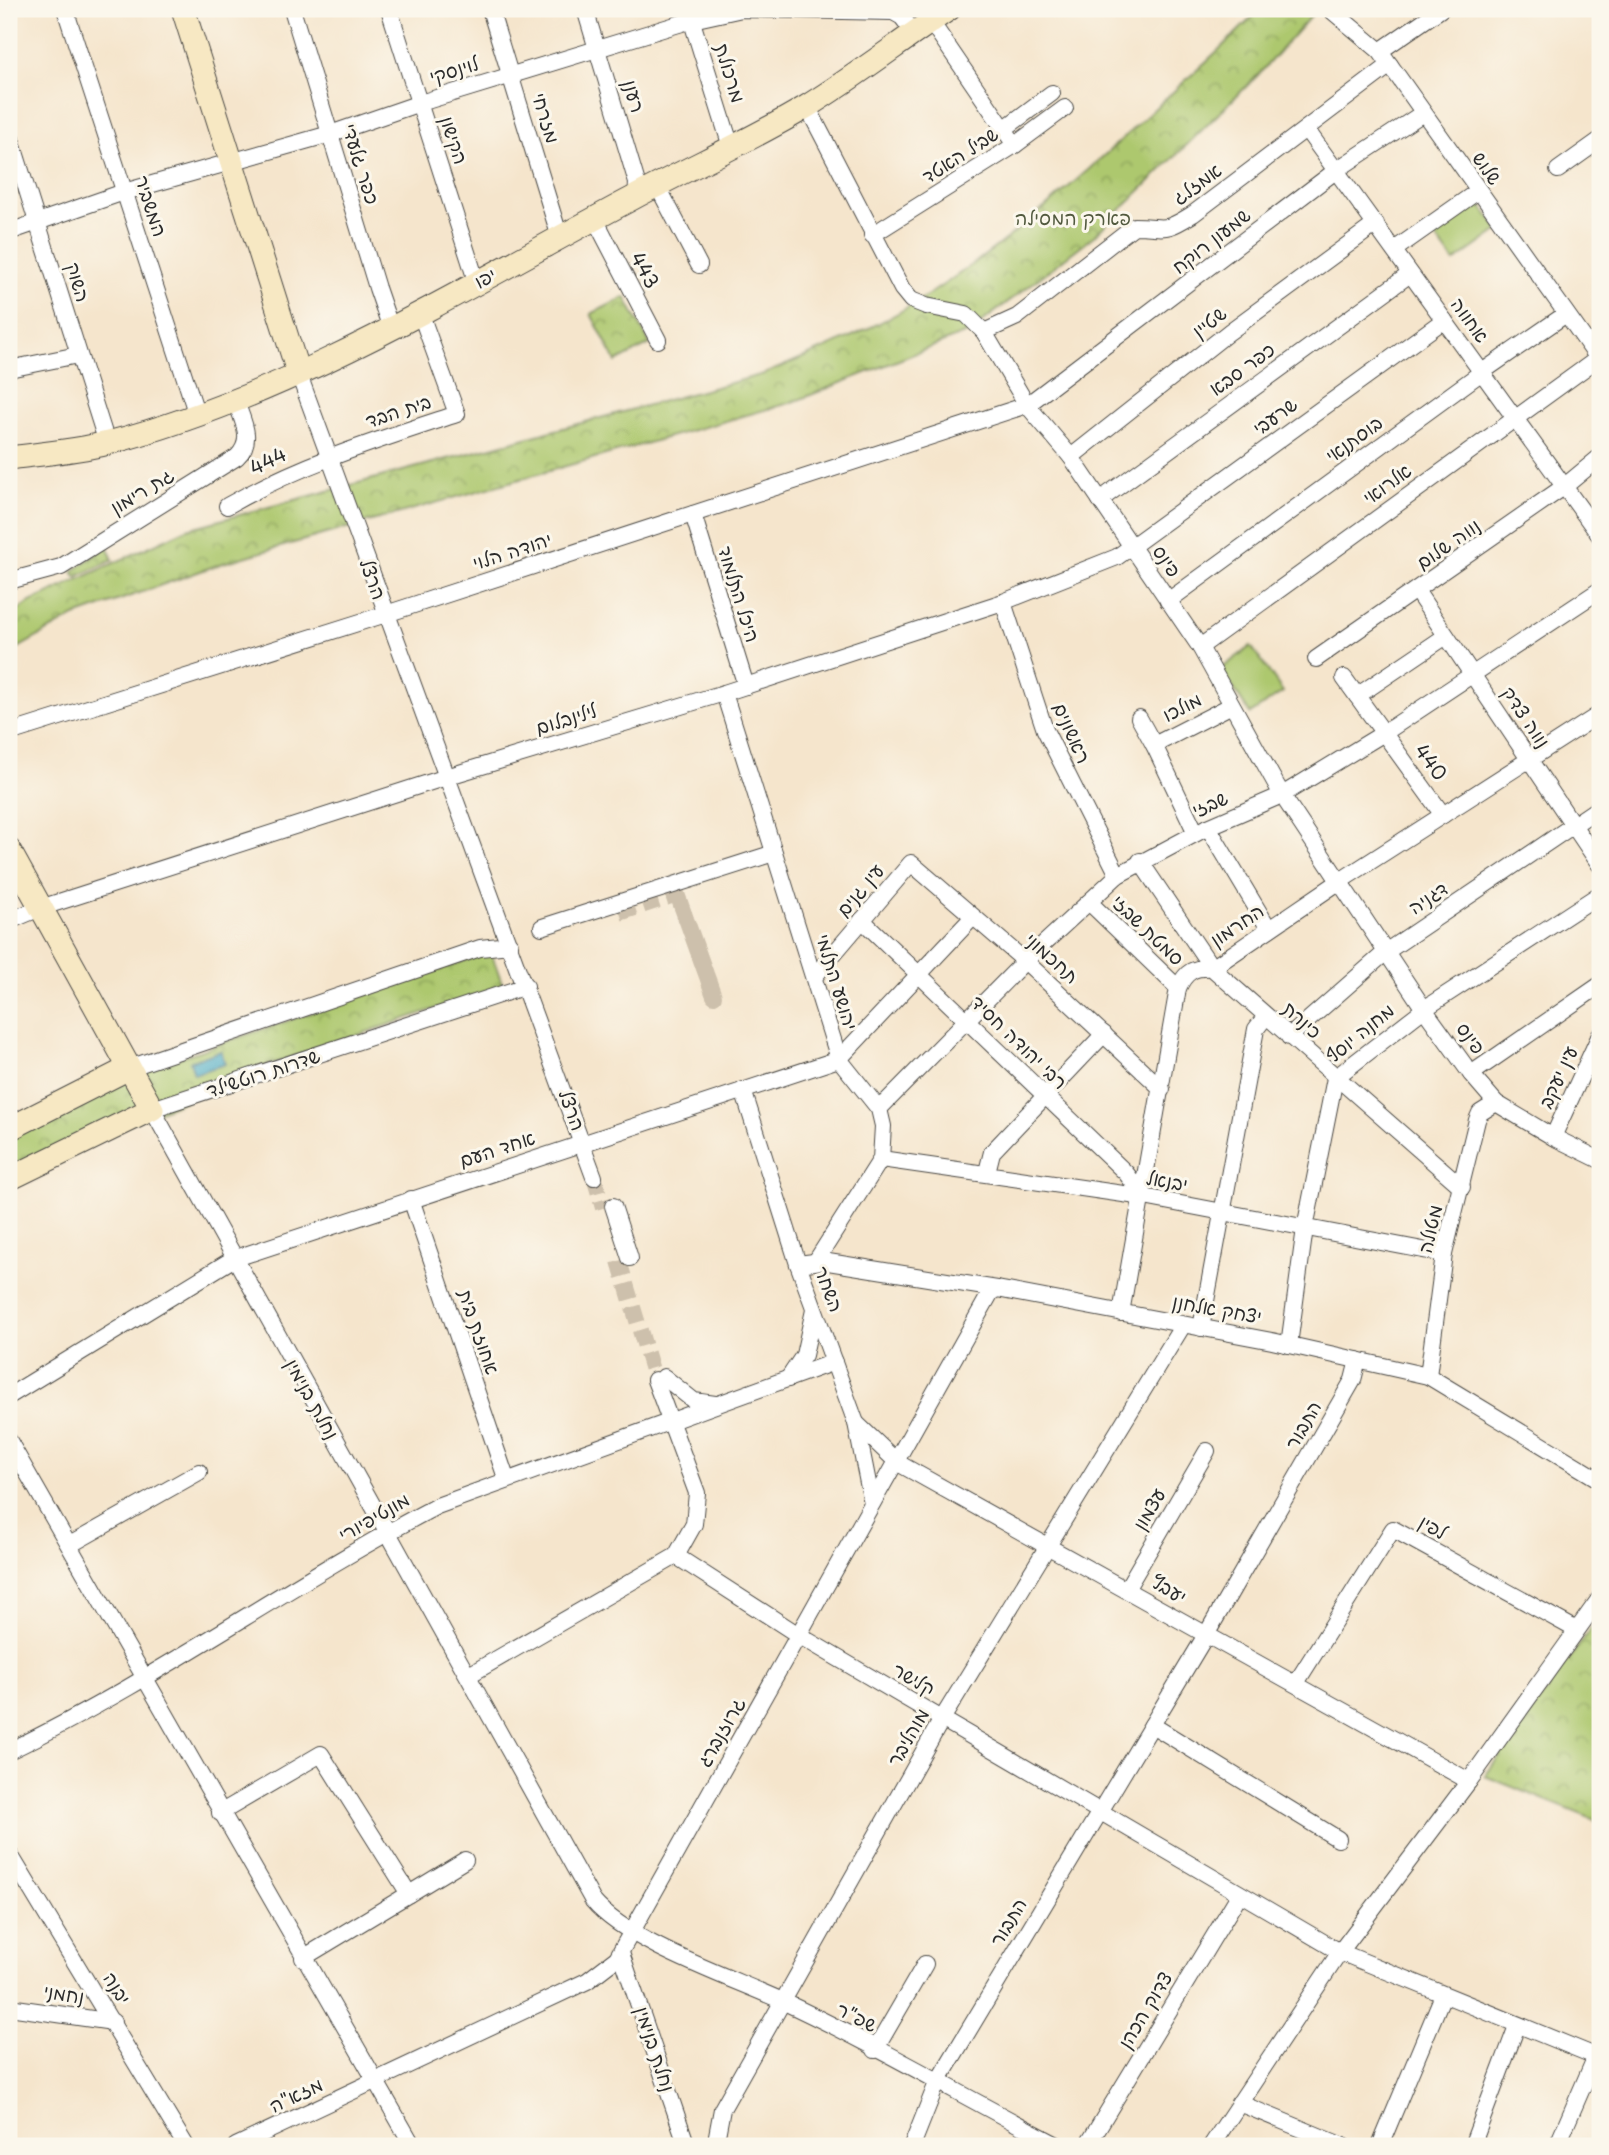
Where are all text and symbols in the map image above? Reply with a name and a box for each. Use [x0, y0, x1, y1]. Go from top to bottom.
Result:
street label: מרכולת [709, 40, 753, 106]
street label: לוינסקי [425, 48, 482, 90]
street label: רענן [617, 76, 653, 116]
street label: מזרחי [526, 89, 568, 146]
street label: הקישון [434, 112, 476, 168]
street label: שביל האטד [916, 119, 1003, 189]
street label: כפר גלעדי [336, 120, 388, 208]
street label: שלוש [1466, 145, 1509, 190]
street label: אמזלג [1166, 156, 1227, 211]
street label: המשביר [129, 171, 175, 240]
street label: שמעון רוקח [1165, 201, 1256, 280]
park label: פארק המסילה [1015, 203, 1131, 231]
street label: 443 [625, 246, 667, 293]
street label: השוק [60, 258, 98, 305]
street label: יפו [469, 260, 500, 294]
street label: אחווה [1445, 291, 1497, 348]
street label: שטיין [1185, 299, 1232, 344]
street label: כפר סבא [1203, 335, 1280, 402]
street label: בית הבד [361, 386, 434, 434]
street label: שרעבי [1246, 389, 1303, 441]
street label: בוסתנאי [1319, 408, 1388, 468]
street label: 444 [244, 439, 291, 481]
street label: אלרואי [1356, 456, 1417, 510]
street label: גת רימון [104, 460, 179, 520]
street label: נווה שלום [1410, 511, 1485, 576]
street label: יהודה הלוי [468, 524, 555, 576]
street label: פינס [1147, 539, 1189, 582]
street label: היכל התלמוד [712, 542, 768, 645]
street label: הרצל [354, 554, 394, 603]
street label: נווה צדק [1496, 680, 1558, 753]
street label: מולכו [1157, 684, 1206, 728]
street label: לילינבלום [532, 695, 600, 741]
street label: ראשונים [1047, 698, 1099, 768]
street label: 440 [1409, 737, 1455, 785]
street label: שבזי [1187, 783, 1232, 823]
street label: עין גנים [829, 857, 890, 922]
street label: דגניה [1402, 874, 1453, 920]
street label: סמטת שבזי [1106, 887, 1191, 971]
street label: החרמון [1204, 896, 1269, 952]
street label: תחכמוני [1020, 925, 1086, 989]
street label: יהושע התלמי [810, 930, 866, 1033]
street label: רבי יהודה חסיד [965, 988, 1074, 1095]
street label: כינרת [1277, 994, 1328, 1044]
street label: מחנה יוסף [1319, 996, 1400, 1069]
street label: פינס [1451, 1016, 1493, 1059]
street label: שדרות רוטשילד [202, 1040, 324, 1104]
street label: עין יעקב [1530, 1041, 1584, 1112]
street label: הרצל [553, 1085, 593, 1134]
street label: אחד העם [455, 1123, 538, 1173]
street label: יבנאל [1144, 1163, 1190, 1197]
street label: מטולה [1410, 1202, 1448, 1256]
street label: השחר [808, 1262, 851, 1316]
street label: אחוזת בית [452, 1284, 508, 1378]
street label: יצחק אלחנן [1170, 1286, 1264, 1330]
street label: נחלת בנימין [279, 1353, 347, 1444]
street label: התבור [1277, 1395, 1327, 1454]
street label: עצמון [1125, 1482, 1171, 1535]
street label: מונטיפיורי [333, 1485, 414, 1548]
street label: לפין [1414, 1507, 1453, 1546]
street label: יעבץ [1146, 1567, 1193, 1610]
street label: קלישר [888, 1655, 941, 1702]
street label: גרוזנברג [689, 1691, 752, 1772]
street label: מוהליבר [879, 1702, 935, 1771]
street label: התבור [982, 1892, 1032, 1951]
street label: יבנה [97, 1966, 139, 2009]
street label: צדוק הכהן [1110, 1966, 1178, 2053]
street label: נחמני [42, 1976, 87, 2010]
street label: שפ"ר [832, 1994, 883, 2038]
street label: נחלת בנימין [629, 2002, 683, 2095]
street label: מזא"ה [264, 2070, 327, 2119]

